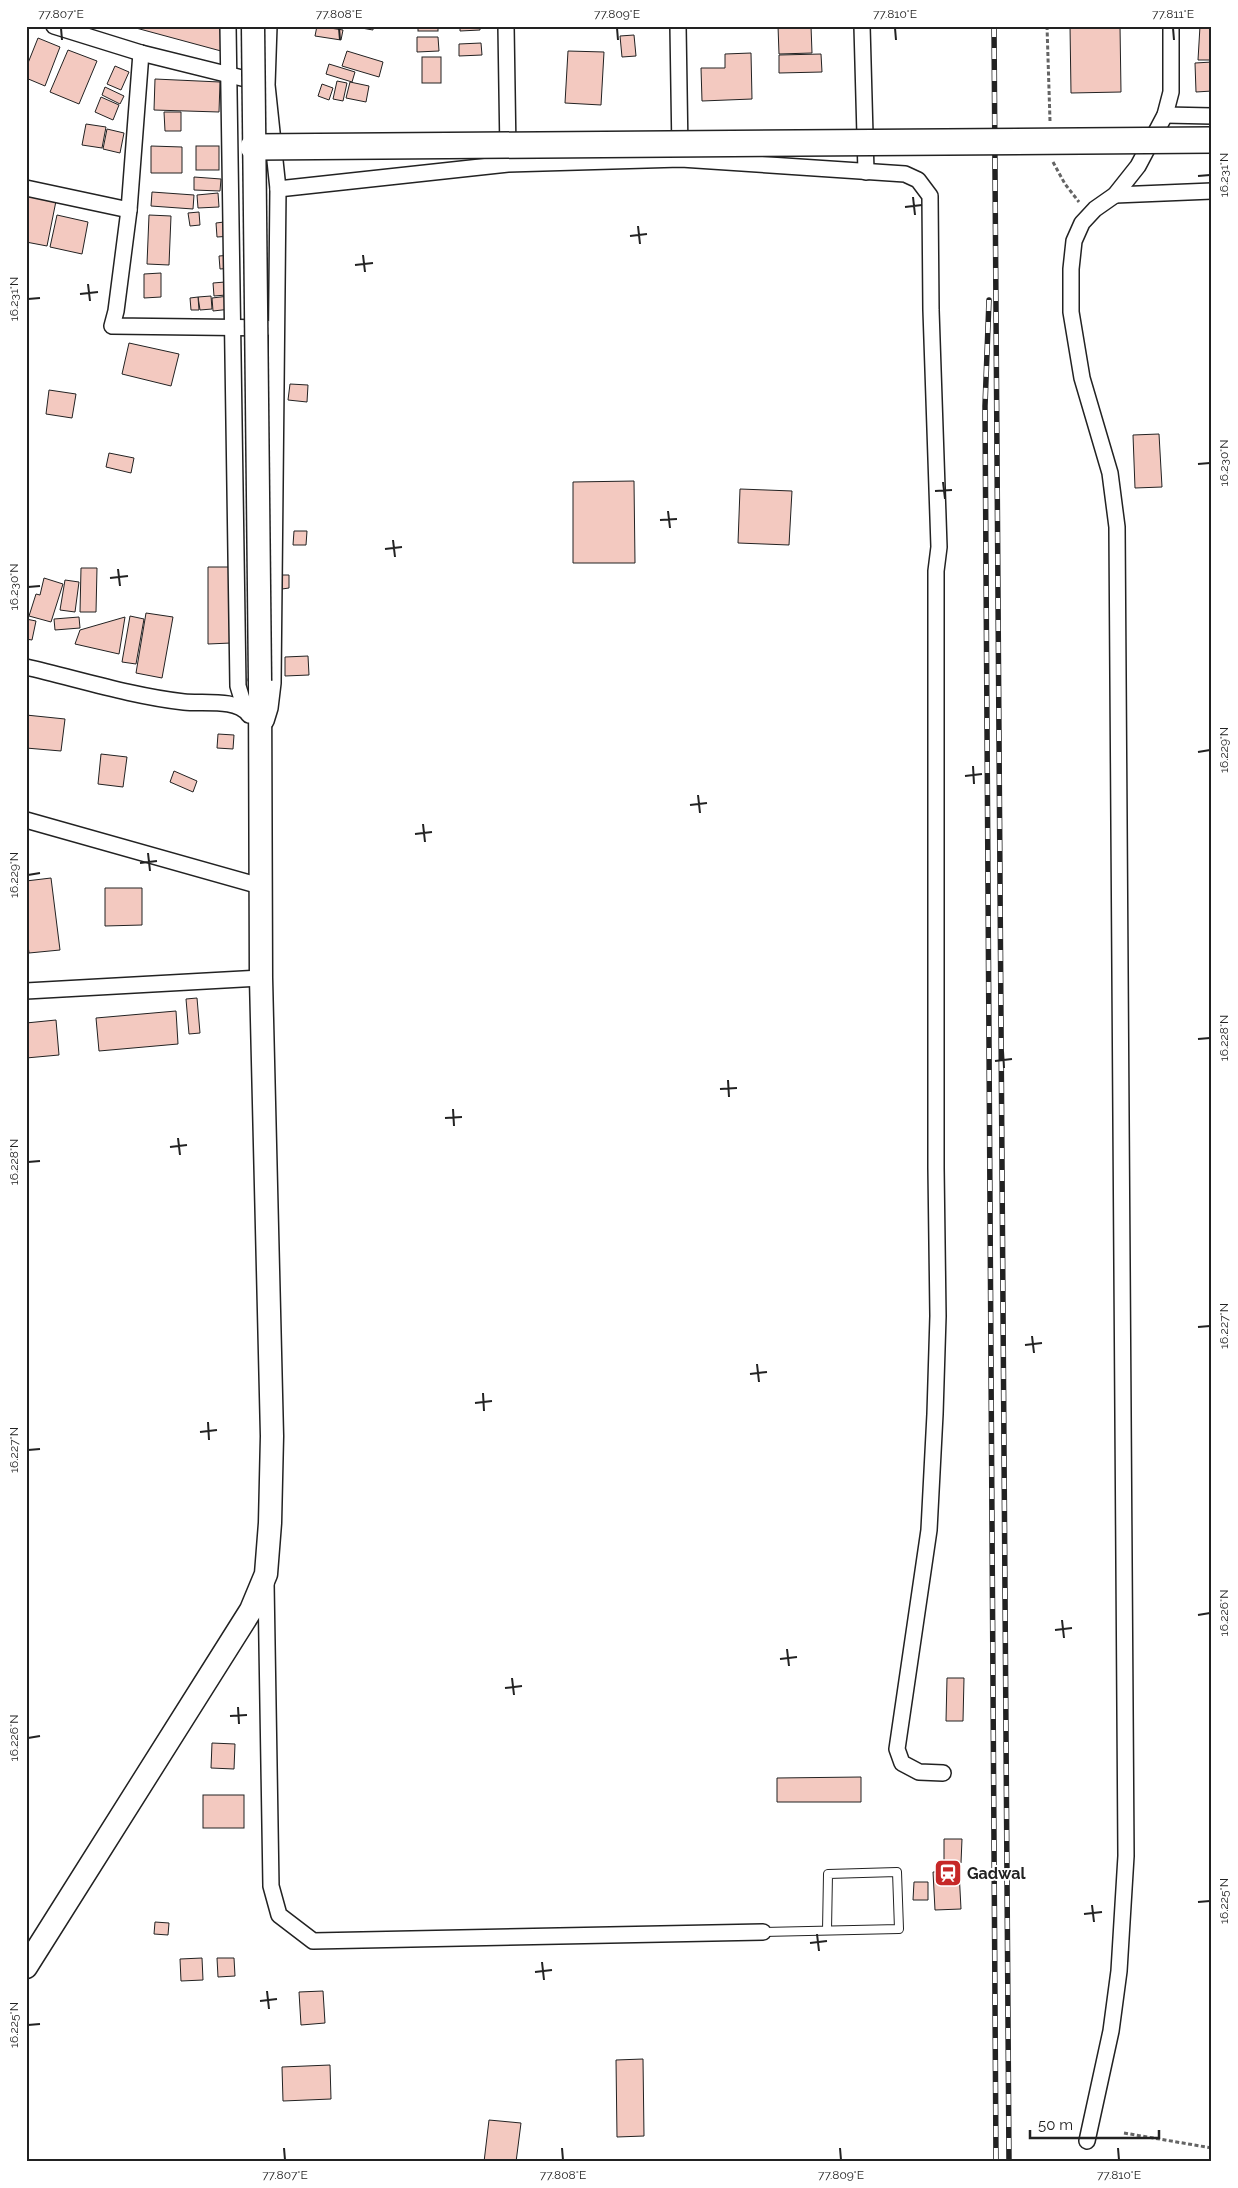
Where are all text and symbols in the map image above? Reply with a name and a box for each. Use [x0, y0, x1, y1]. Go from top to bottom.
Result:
text: 77.807°E [38, 7, 84, 21]
text: 77.808°E [316, 7, 362, 21]
text: 77.809°E [594, 7, 640, 21]
text: 77.810°E [873, 7, 917, 21]
text: 77.811°E [1152, 7, 1194, 21]
text: 16.231°N [1217, 153, 1231, 197]
text: 16.231°N [7, 277, 21, 321]
text: 16.230°N [1217, 440, 1231, 486]
text: 16.230°N [7, 564, 21, 610]
text: 16.229°N [1217, 727, 1231, 773]
text: 16.229°N [7, 852, 21, 898]
text: 16.228°N [1217, 1015, 1231, 1061]
text: 16.228°N [7, 1139, 21, 1185]
text: 16.227°N [1217, 1303, 1231, 1349]
text: 16.227°N [7, 1427, 21, 1473]
text: 16.226°N [1217, 1590, 1231, 1636]
text: 16.226°N [7, 1715, 21, 1761]
station icon: Gadwal [933, 1858, 963, 1888]
place label: Gadwal [967, 1864, 1026, 1883]
text: 16.225°N [1217, 1878, 1231, 1924]
text: 16.225°N [7, 2002, 21, 2048]
scale bar [1030, 2108, 1159, 2140]
text: 50 m [1038, 2116, 1073, 2134]
text: 77.807°E [262, 2168, 308, 2182]
text: 77.808°E [540, 2168, 586, 2182]
text: 77.809°E [818, 2168, 864, 2182]
text: 77.810°E [1097, 2168, 1141, 2182]

